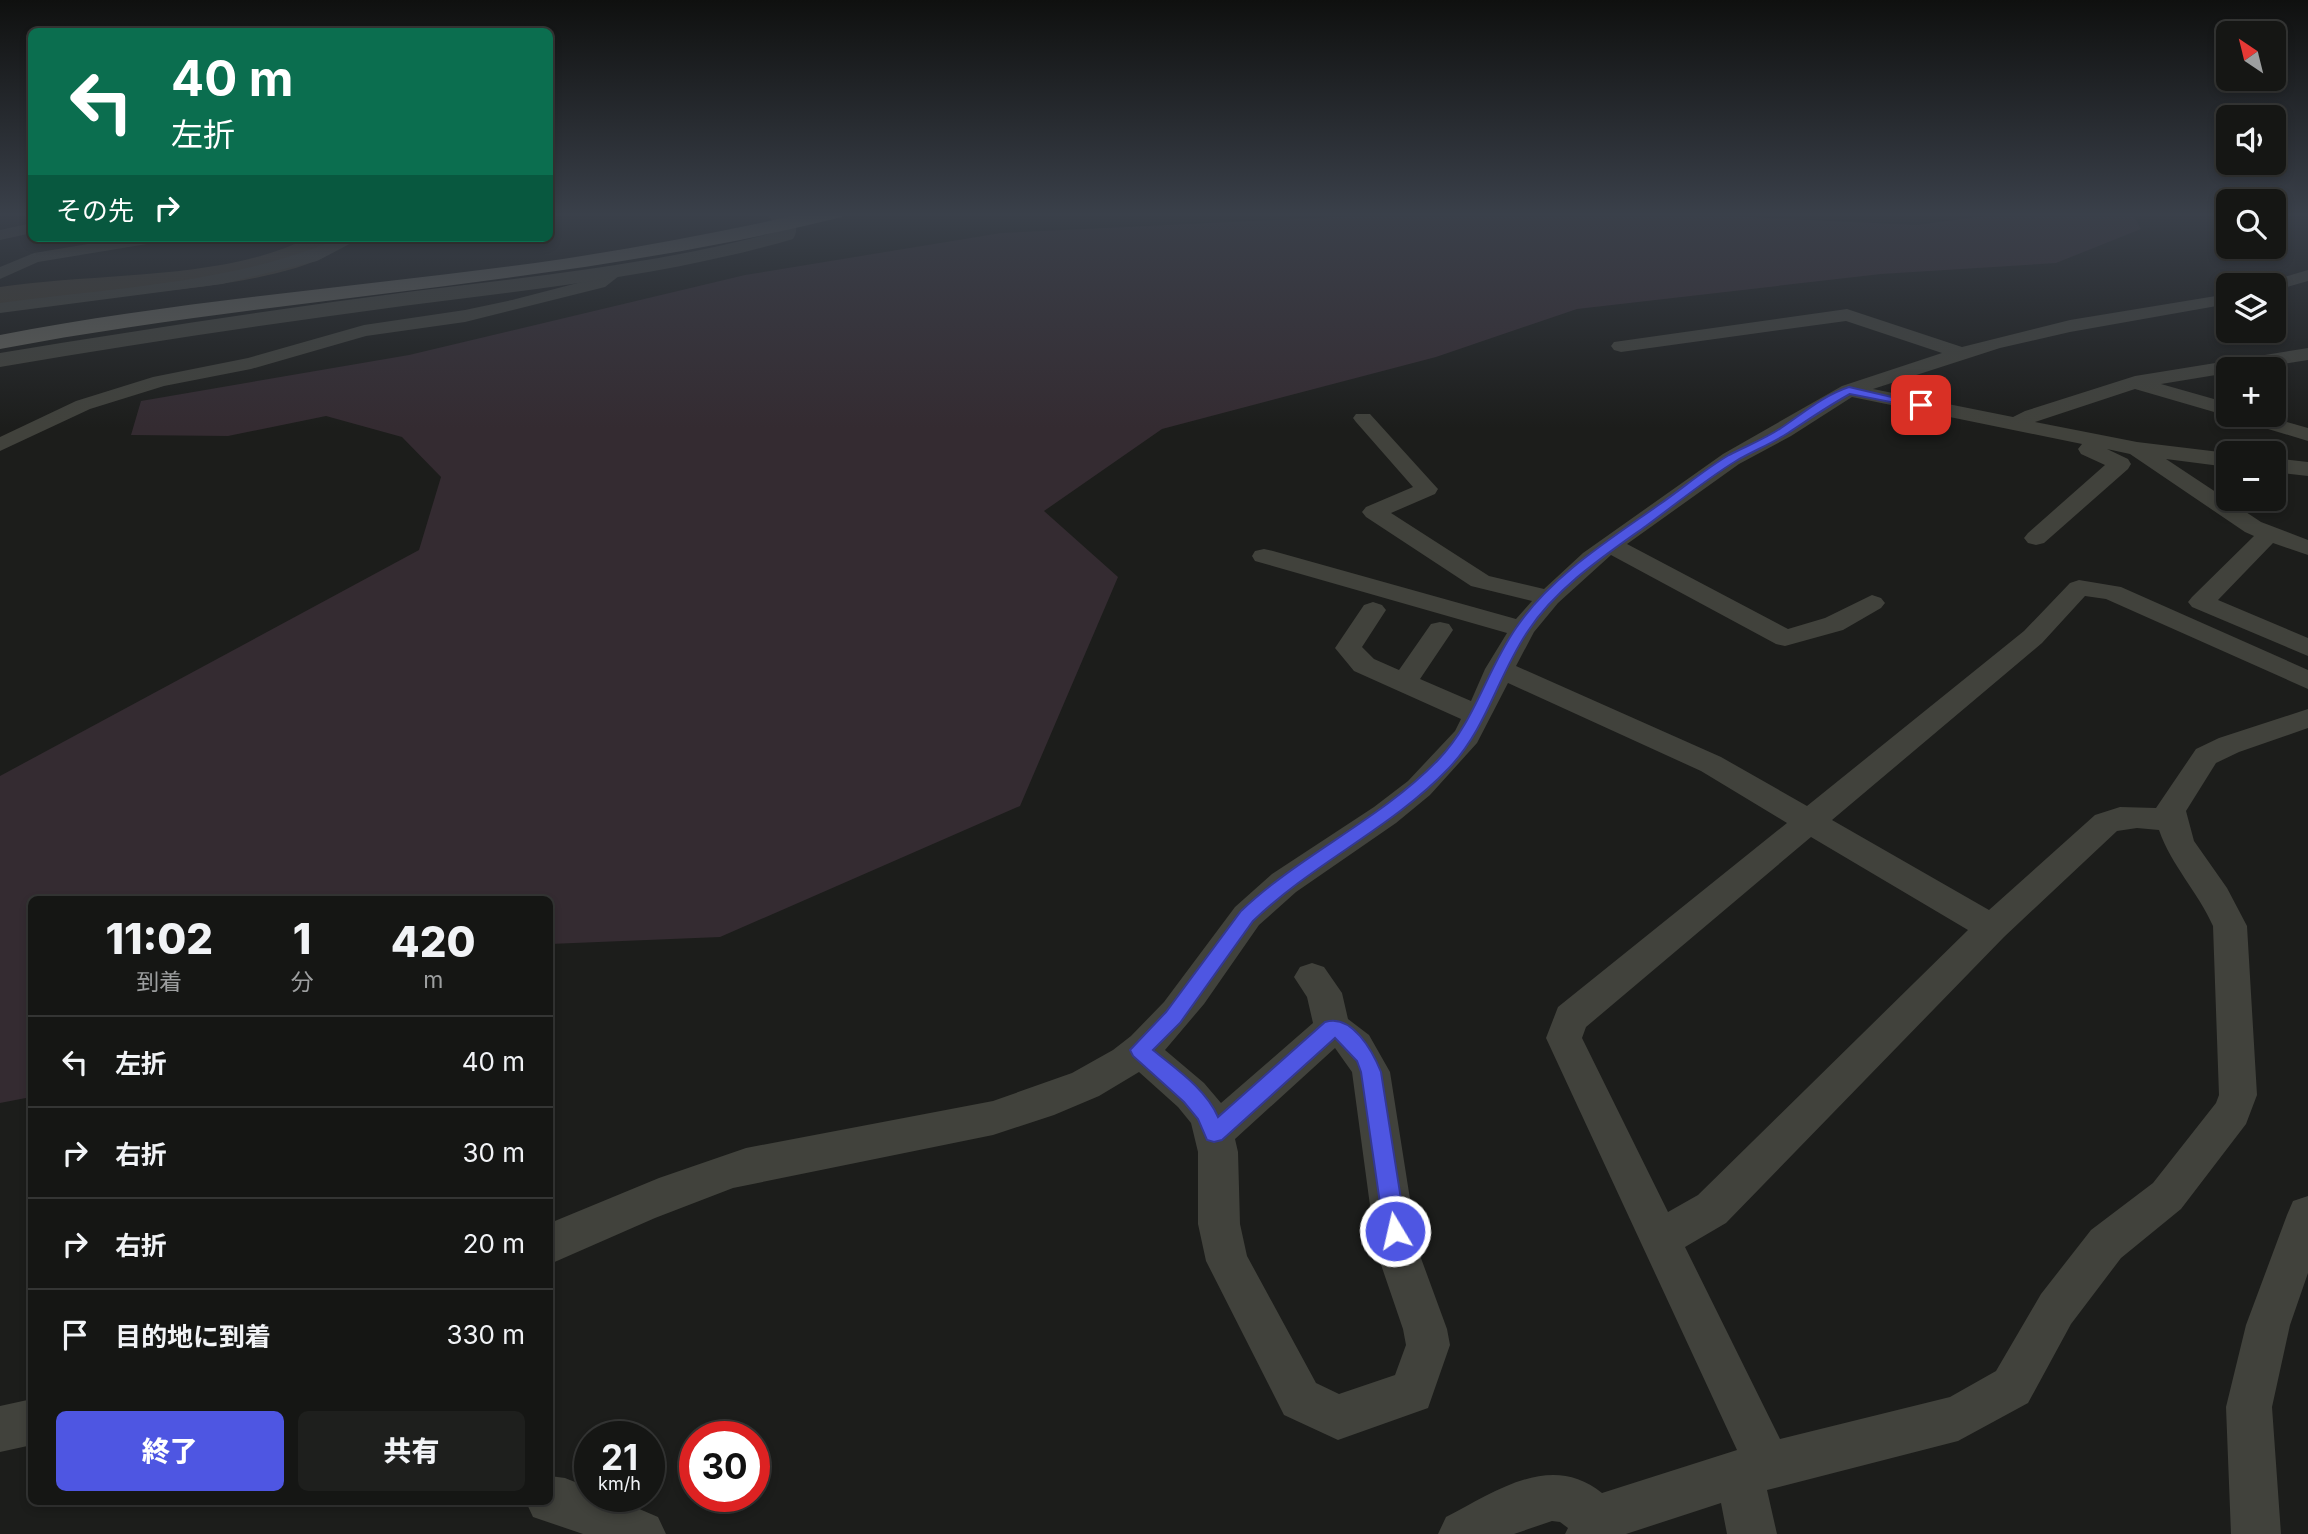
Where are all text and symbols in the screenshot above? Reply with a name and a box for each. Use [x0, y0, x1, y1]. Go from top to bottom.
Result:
north arrow [2216, 21, 2286, 91]
map controls [2216, 21, 2286, 511]
text: 40 m [171, 49, 294, 108]
icon: left [56, 56, 147, 147]
button: sound [2216, 105, 2286, 175]
text: 左折 [171, 115, 235, 154]
icon: right [148, 189, 186, 227]
button: search [2216, 189, 2286, 259]
text: その先 [56, 195, 134, 226]
button: layers [2216, 273, 2286, 343]
button: + [2216, 357, 2286, 427]
pin [1891, 375, 1951, 435]
icon: arrive [1902, 386, 1940, 424]
button: − [2216, 441, 2286, 511]
text: 11:02 [105, 913, 213, 964]
text: 1 [293, 913, 311, 964]
text: 420 [391, 916, 476, 967]
text: m [423, 966, 443, 994]
text: 到着 [136, 968, 182, 996]
text: 分 [290, 968, 313, 996]
icon: left [56, 1043, 94, 1081]
text: 40 m [462, 1046, 525, 1077]
text: 左折 [115, 1048, 167, 1079]
icon: right [56, 1134, 94, 1172]
text: 30 m [462, 1137, 525, 1168]
text: 右折 [115, 1139, 167, 1170]
position arrow [1358, 1194, 1432, 1268]
icon: right [56, 1225, 94, 1263]
text: 20 m [463, 1228, 525, 1259]
text: 右折 [115, 1230, 167, 1261]
icon: arrive [56, 1316, 94, 1354]
text: 330 m [446, 1319, 525, 1350]
text: 目的地に到着 [115, 1321, 271, 1352]
button: 終了 [56, 1411, 284, 1491]
button: 共有 [298, 1411, 525, 1491]
speed limit sign: 30 [679, 1421, 770, 1512]
text: 21 [601, 1436, 638, 1478]
text: km/h [598, 1473, 641, 1494]

